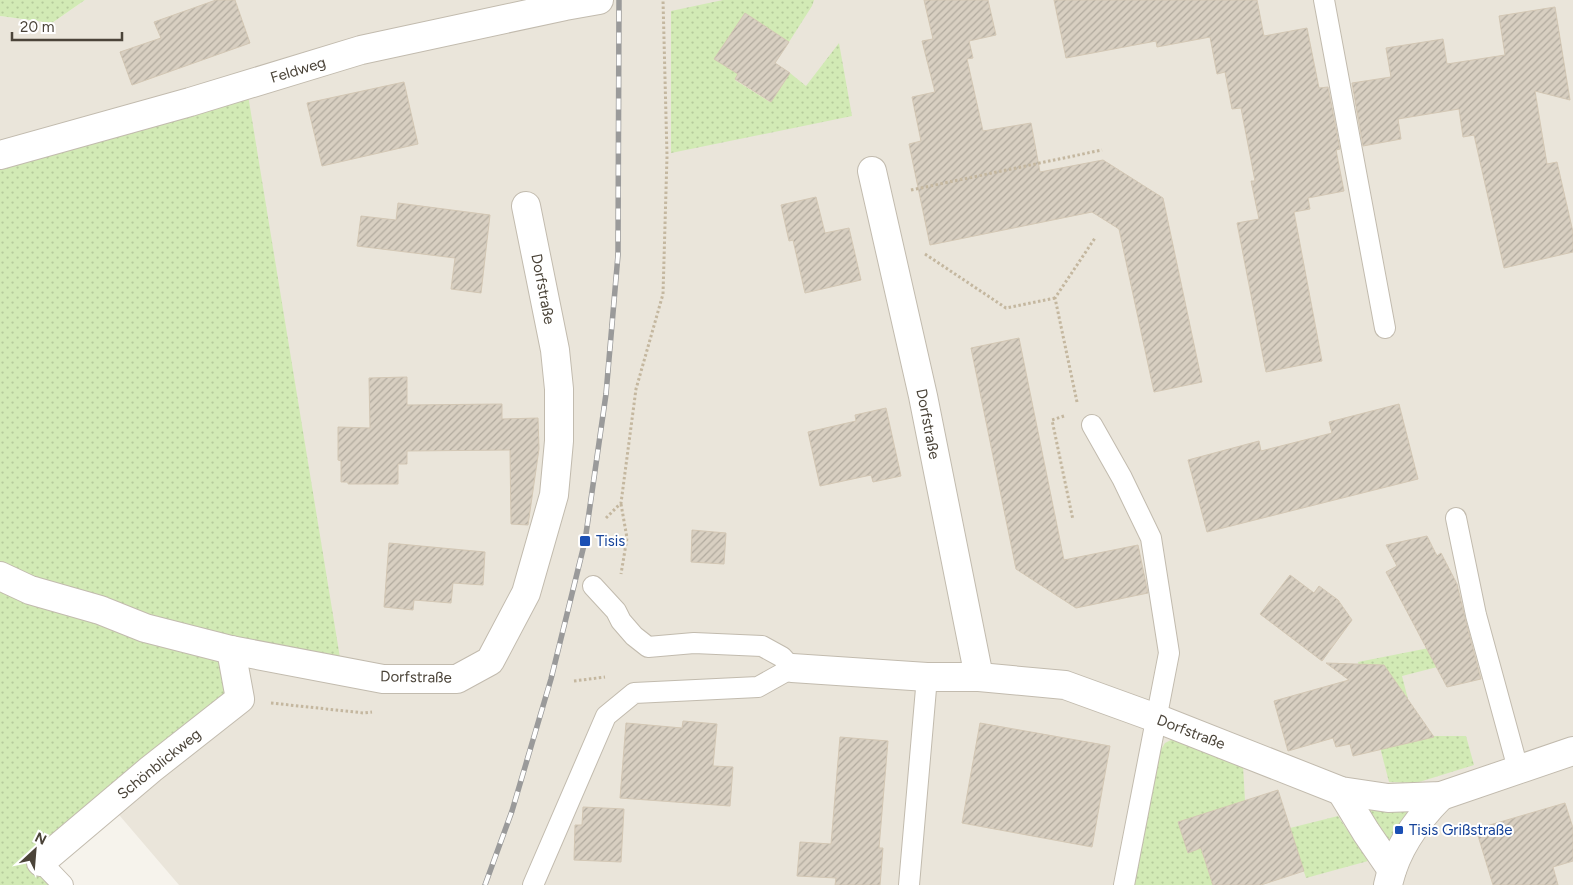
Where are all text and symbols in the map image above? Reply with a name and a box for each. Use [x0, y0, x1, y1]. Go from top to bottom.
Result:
scale bar [12, 10, 122, 42]
text: 20 m [20, 18, 54, 36]
street label: Feldweg [268, 53, 328, 87]
street label: Dorfstraße [527, 252, 559, 326]
street label: Dorfstraße [912, 387, 944, 461]
place label: Tisis [596, 532, 625, 550]
marker: Tisis [578, 534, 592, 548]
street label: Dorfstraße [380, 667, 452, 687]
street label: Dorfstraße [1154, 711, 1228, 753]
street label: Schönblickweg [114, 725, 204, 803]
place label: Tisis Grißstraße [1409, 821, 1512, 839]
marker: Tisis Grißstraße [1393, 824, 1405, 836]
north arrow [10, 825, 60, 875]
text: N [32, 829, 49, 849]

